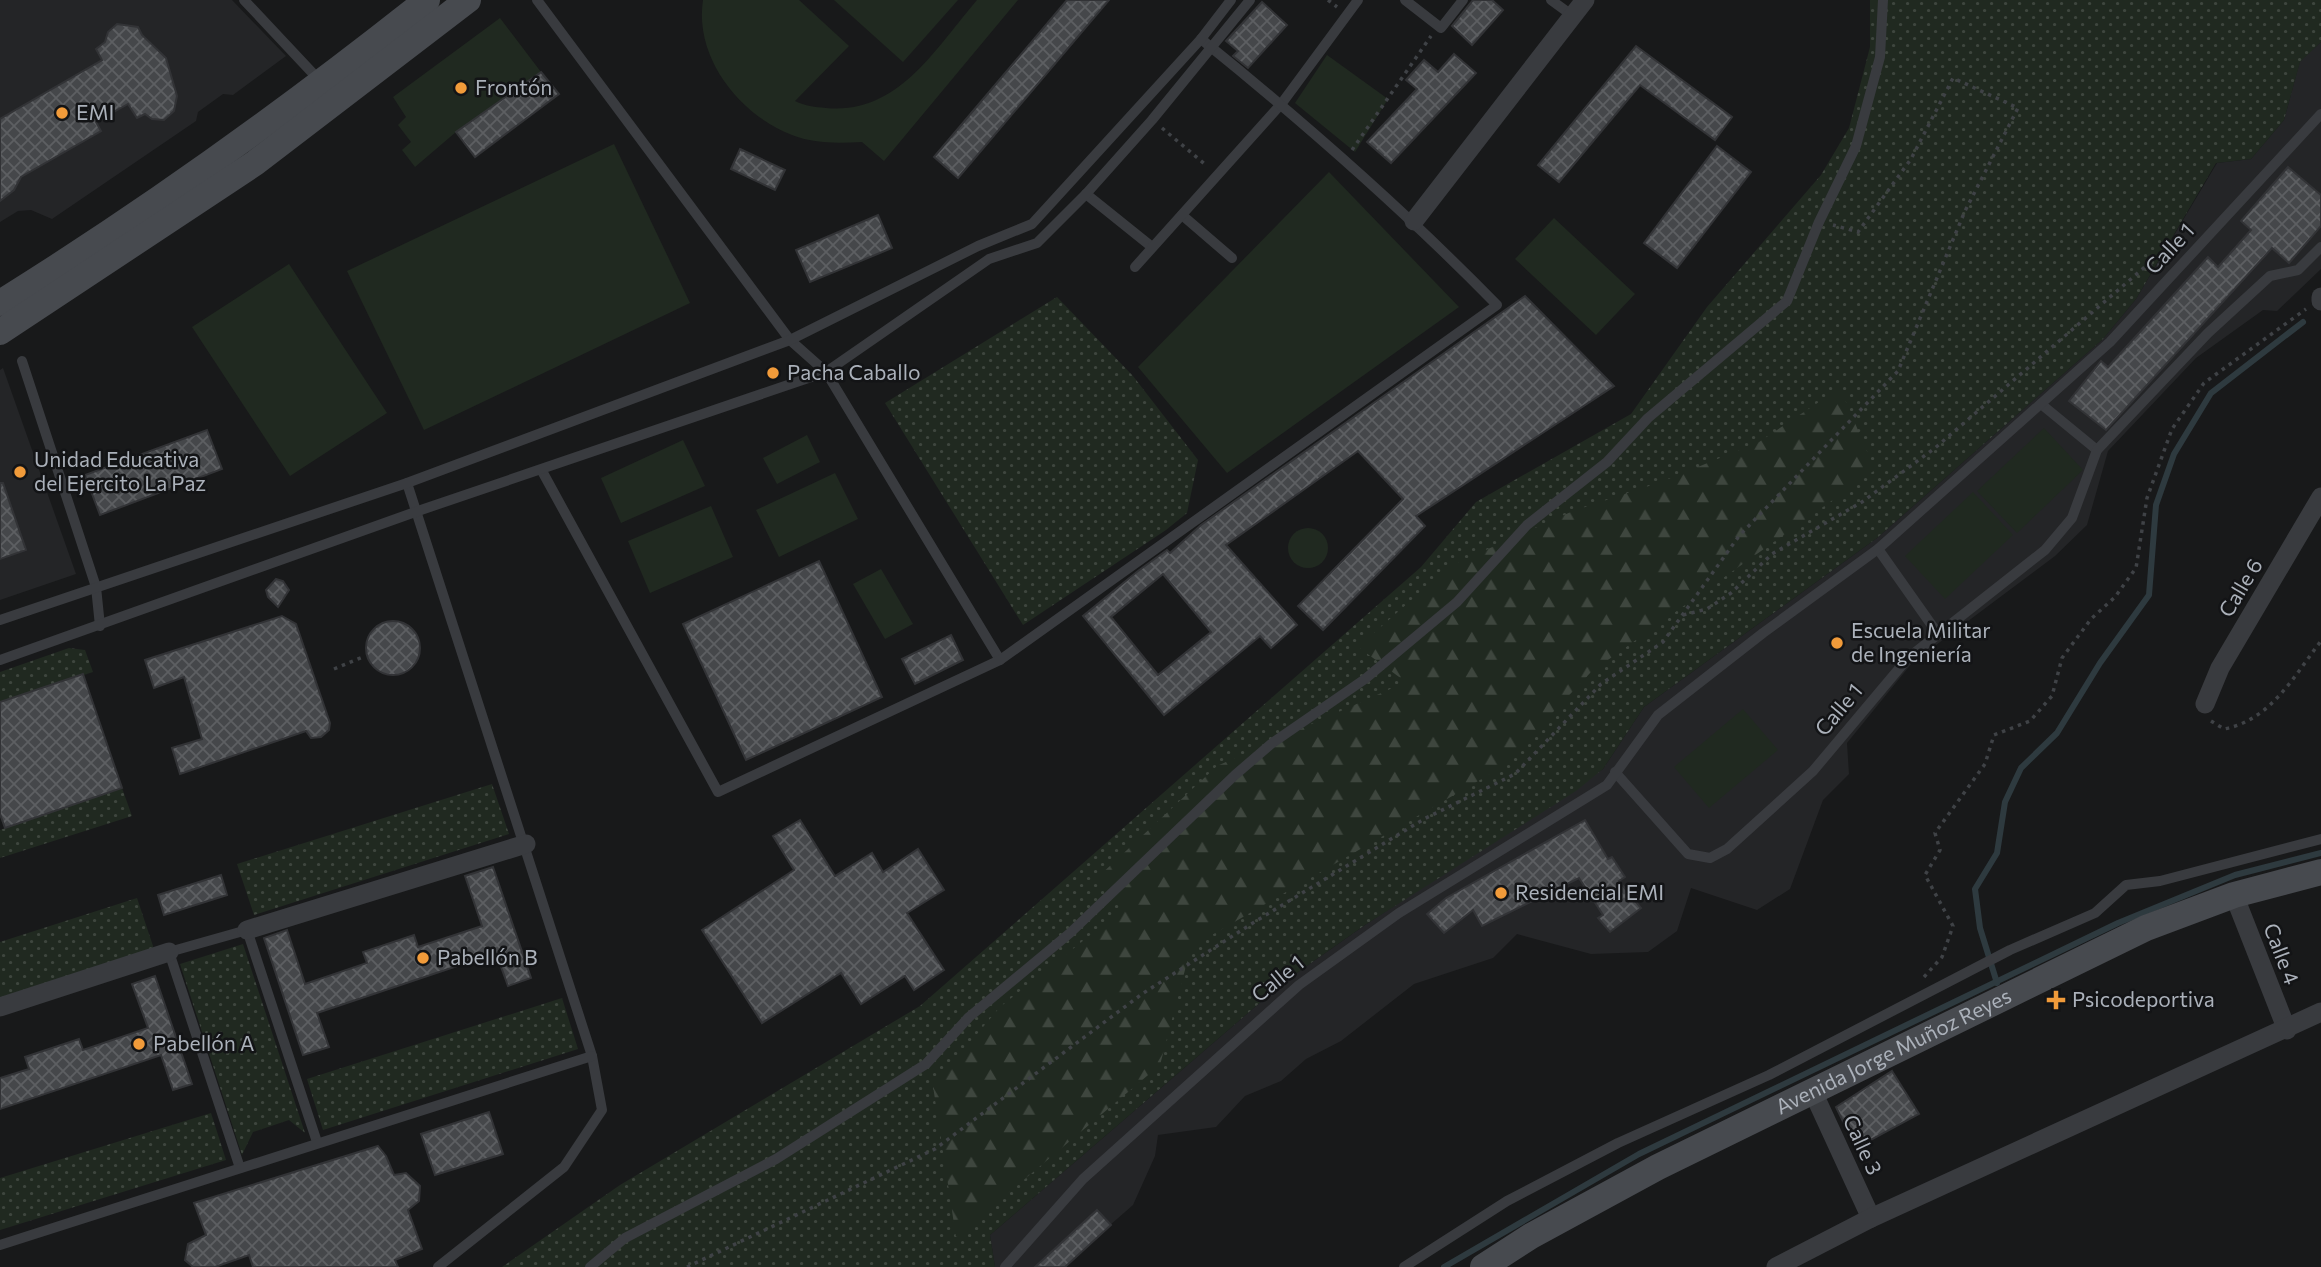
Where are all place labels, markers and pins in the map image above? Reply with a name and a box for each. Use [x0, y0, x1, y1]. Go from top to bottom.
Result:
place label: Frontón [475, 74, 552, 99]
marker: Frontón [453, 80, 469, 96]
place label: EMI [76, 99, 114, 124]
marker: EMI [54, 105, 70, 121]
place label: Pacha Caballo [787, 359, 921, 384]
marker: Pacha Caballo [765, 365, 781, 381]
place label: Unidad Educativa del Ejercito La Paz [34, 446, 206, 495]
marker: Unidad Educativa del Ejercito La Paz [12, 464, 28, 480]
place label: Escuela Militar de Ingeniería [1851, 617, 1991, 666]
marker: Escuela Militar de Ingeniería [1829, 635, 1845, 651]
place label: Residencial EMI [1515, 879, 1664, 904]
marker: Residencial EMI [1493, 885, 1509, 901]
place label: Pabellón B [437, 944, 538, 969]
marker: Pabellón B [415, 950, 431, 966]
place label: Psicodeportiva [2072, 986, 2215, 1011]
marker: Psicodeportiva [2046, 990, 2066, 1010]
place label: Pabellón A [153, 1030, 254, 1055]
marker: Pabellón A [131, 1036, 147, 1052]

